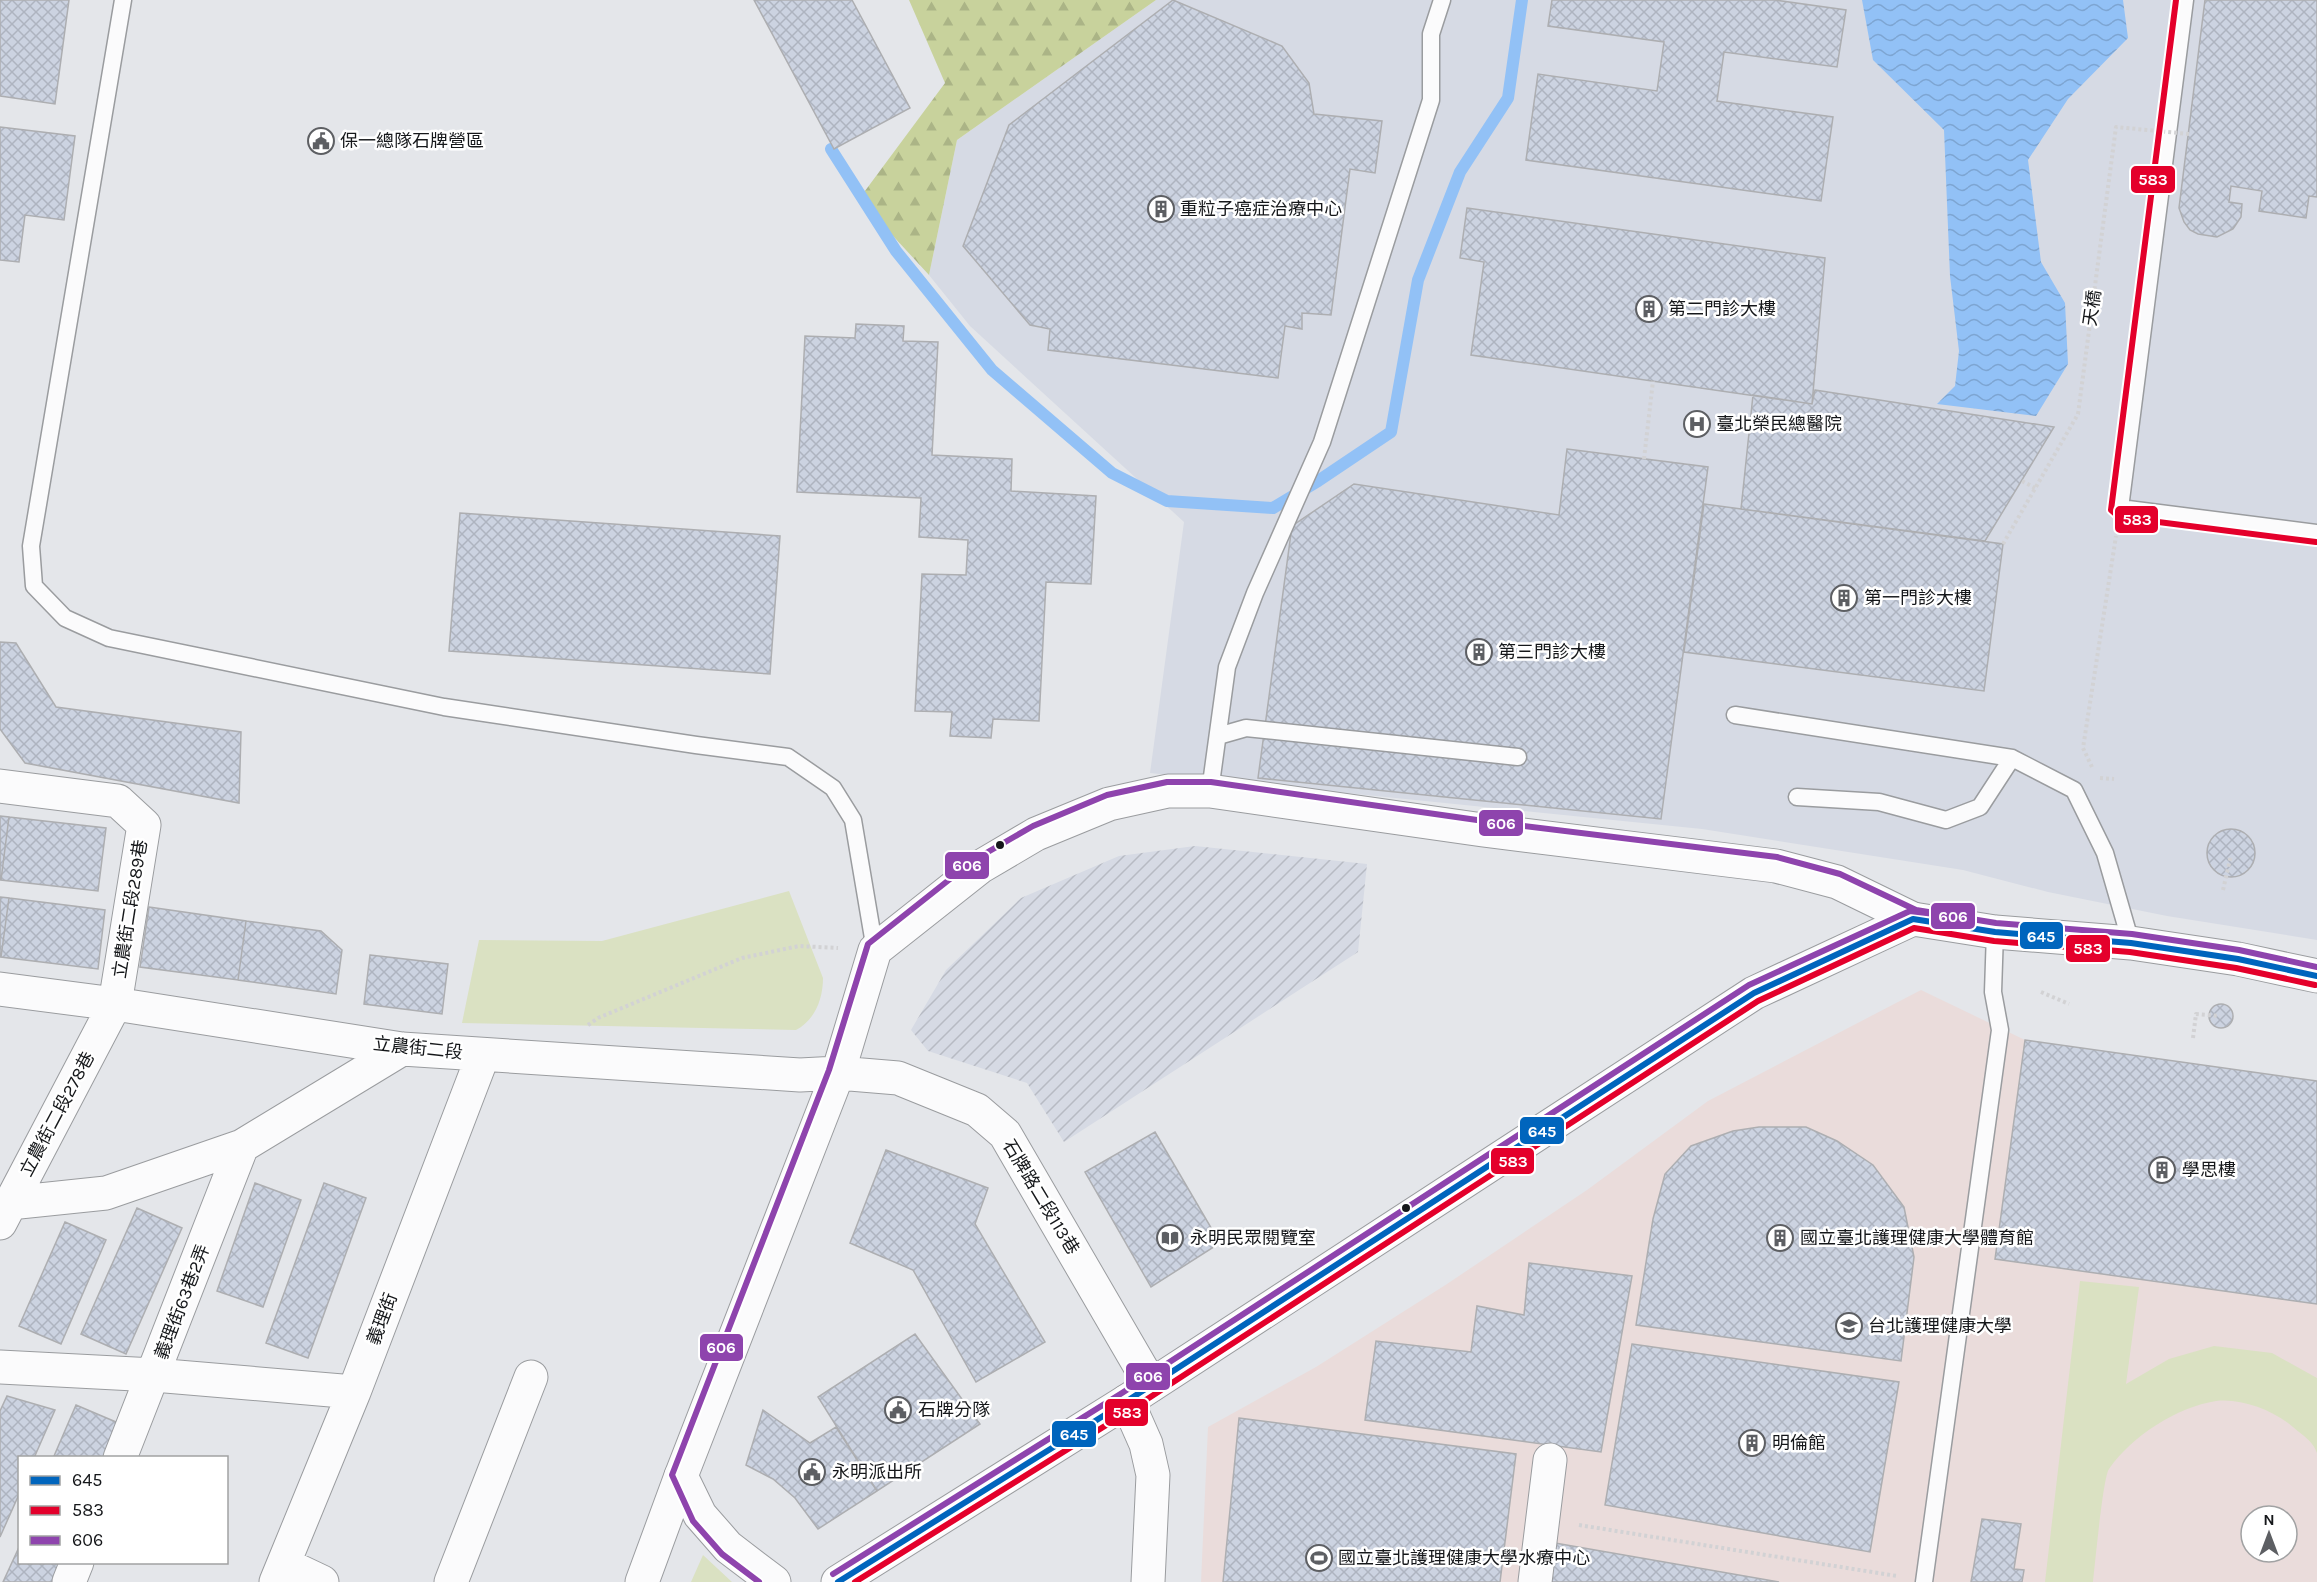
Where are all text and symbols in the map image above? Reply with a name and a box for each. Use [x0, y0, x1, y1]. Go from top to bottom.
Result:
public building icon: 保一總隊石牌營區 [306, 126, 336, 156]
place label: 保一總隊石牌營區 [340, 130, 484, 152]
line badge: 583 [2130, 165, 2176, 194]
text: 583 [2138, 170, 2168, 189]
building icon: 重粒子癌症治療中心 [1146, 194, 1176, 224]
place label: 重粒子癌症治療中心 [1180, 198, 1342, 220]
street label: 天橋 [2079, 289, 2105, 327]
building icon: 第二門診大樓 [1634, 294, 1664, 324]
place label: 第二門診大樓 [1668, 298, 1776, 320]
hospital icon: 臺北榮民總醫院 [1682, 409, 1712, 439]
place label: 臺北榮民總醫院 [1716, 413, 1842, 435]
line badge: 583 [2114, 505, 2159, 534]
text: 583 [2122, 510, 2152, 529]
building icon: 第一門診大樓 [1829, 583, 1859, 613]
place label: 第一門診大樓 [1864, 587, 1972, 609]
building icon: 第三門診大樓 [1464, 637, 1494, 667]
place label: 第三門診大樓 [1498, 641, 1606, 663]
line badge: 606 [1478, 809, 1524, 837]
text: 606 [1486, 814, 1516, 833]
street label: 立農街二段289巷 [108, 838, 152, 980]
unlabelled marker [994, 839, 1006, 851]
line badge: 606 [944, 851, 990, 880]
text: 606 [952, 856, 982, 875]
line badge: 606 [1930, 902, 1976, 930]
text: 606 [1938, 907, 1968, 926]
line badge: 645 [2019, 921, 2064, 950]
text: 645 [2027, 927, 2055, 946]
line badge: 583 [2065, 934, 2111, 963]
text: 583 [2073, 939, 2103, 958]
street label: 立農街二段 [372, 1032, 464, 1064]
street label: 立農街二段278巷 [15, 1048, 99, 1180]
line badge: 645 [1519, 1116, 1565, 1145]
text: 645 [1528, 1122, 1556, 1141]
street label: 石牌路二段113巷 [998, 1135, 1084, 1259]
line badge: 583 [1490, 1147, 1535, 1175]
text: 583 [1498, 1152, 1528, 1171]
building icon: 學思樓 [2147, 1155, 2177, 1185]
place label: 學思樓 [2182, 1159, 2236, 1181]
unlabelled marker [1400, 1202, 1412, 1214]
library icon: 永明民眾閱覽室 [1155, 1223, 1185, 1253]
building icon: 國立臺北護理健康大學體育館 [1765, 1223, 1795, 1253]
place label: 永明民眾閱覽室 [1190, 1227, 1316, 1249]
place label: 國立臺北護理健康大學體育館 [1800, 1227, 2034, 1249]
street label: 義理街63巷2弄 [150, 1241, 214, 1363]
street label: 義理街 [362, 1290, 402, 1348]
school or university icon: 台北護理健康大學 [1834, 1311, 1864, 1341]
place label: 台北護理健康大學 [1868, 1315, 2012, 1337]
line badge: 606 [699, 1333, 744, 1362]
text: 606 [706, 1338, 736, 1357]
line badge: 606 [1125, 1362, 1171, 1391]
text: 606 [1133, 1367, 1163, 1386]
public building icon: 石牌分隊 [883, 1395, 913, 1425]
line badge: 583 [1104, 1398, 1149, 1427]
place label: 石牌分隊 [918, 1399, 990, 1421]
text: 583 [1112, 1403, 1142, 1422]
line badge: 645 [1051, 1420, 1097, 1448]
text: 645 [1060, 1425, 1088, 1444]
building icon: 明倫館 [1737, 1428, 1767, 1458]
place label: 明倫館 [1772, 1432, 1826, 1454]
legend [18, 1456, 228, 1564]
public building icon: 永明派出所 [797, 1457, 827, 1487]
place label: 永明派出所 [832, 1461, 922, 1483]
text: 645 [72, 1469, 103, 1491]
text: 583 [72, 1499, 104, 1521]
north arrow [2239, 1504, 2299, 1564]
text: N [2263, 1510, 2275, 1529]
text: 606 [72, 1529, 103, 1551]
sports icon: 國立臺北護理健康大學水療中心 [1304, 1543, 1334, 1573]
place label: 國立臺北護理健康大學水療中心 [1338, 1547, 1590, 1569]

